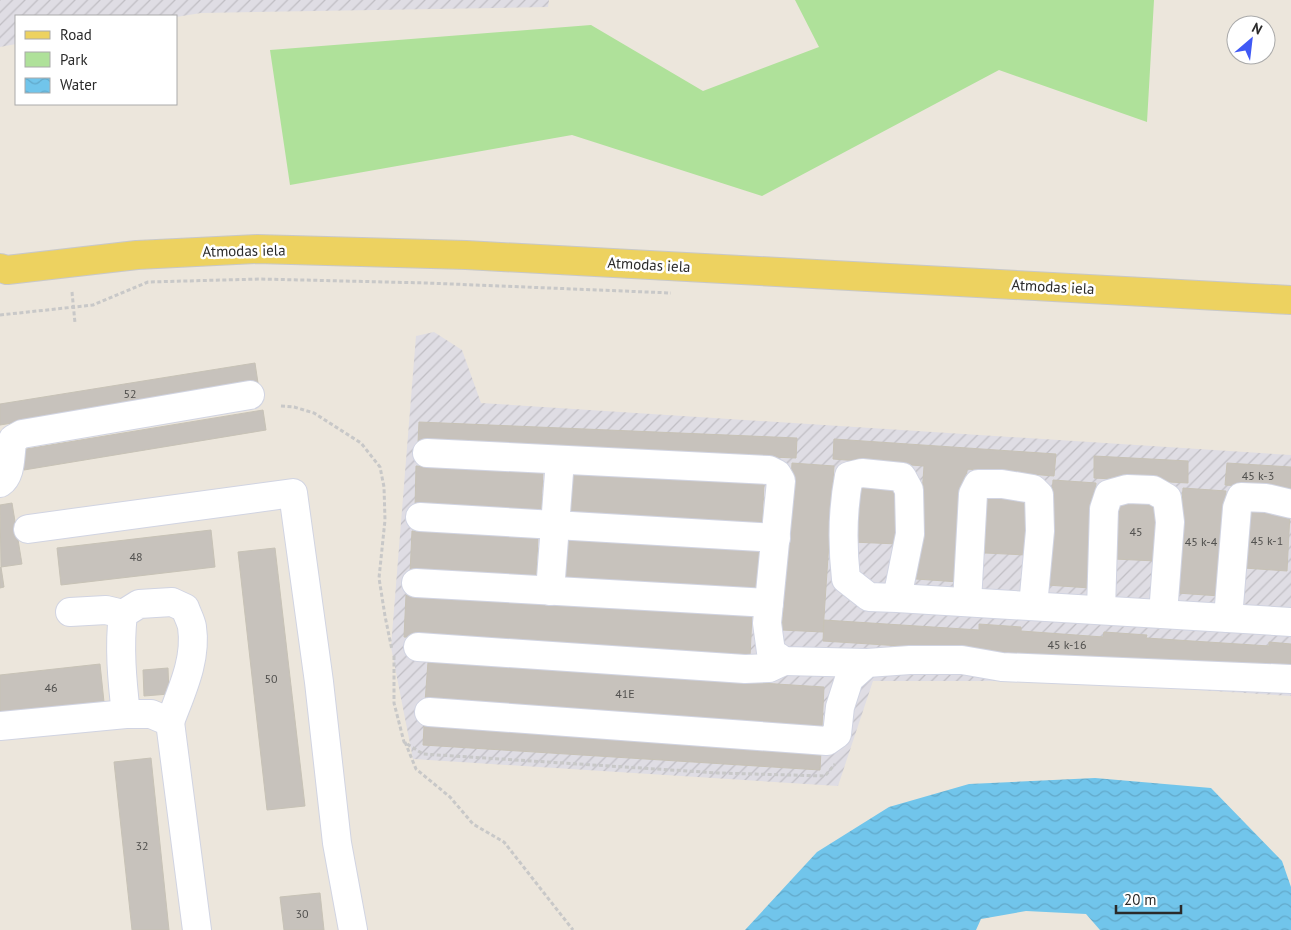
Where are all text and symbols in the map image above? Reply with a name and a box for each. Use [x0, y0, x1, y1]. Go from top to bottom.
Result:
legend [15, 15, 178, 105]
north arrow [1226, 15, 1276, 65]
text: N [1249, 18, 1265, 39]
text: Road [60, 25, 92, 44]
text: Park [60, 50, 88, 69]
text: Water [60, 75, 97, 94]
street label: Atmodas iela [202, 240, 286, 261]
street label: Atmodas iela [607, 253, 691, 276]
street label: Atmodas iela [1011, 275, 1095, 298]
house number: 52 [123, 386, 137, 401]
house number: 45 k-3 [1242, 468, 1274, 483]
house number: 45 [1129, 524, 1143, 539]
house number: 45 k-1 [1251, 533, 1283, 548]
house number: 45 k-4 [1185, 534, 1218, 549]
house number: 48 [129, 549, 143, 564]
house number: 45 k-16 [1048, 637, 1086, 652]
house number: 50 [264, 671, 278, 686]
house number: 46 [44, 680, 58, 695]
house number: 41E [615, 686, 635, 701]
house number: 32 [135, 838, 149, 853]
scale bar [1116, 882, 1181, 914]
text: 20 m [1124, 890, 1157, 909]
house number: 30 [295, 906, 309, 921]

